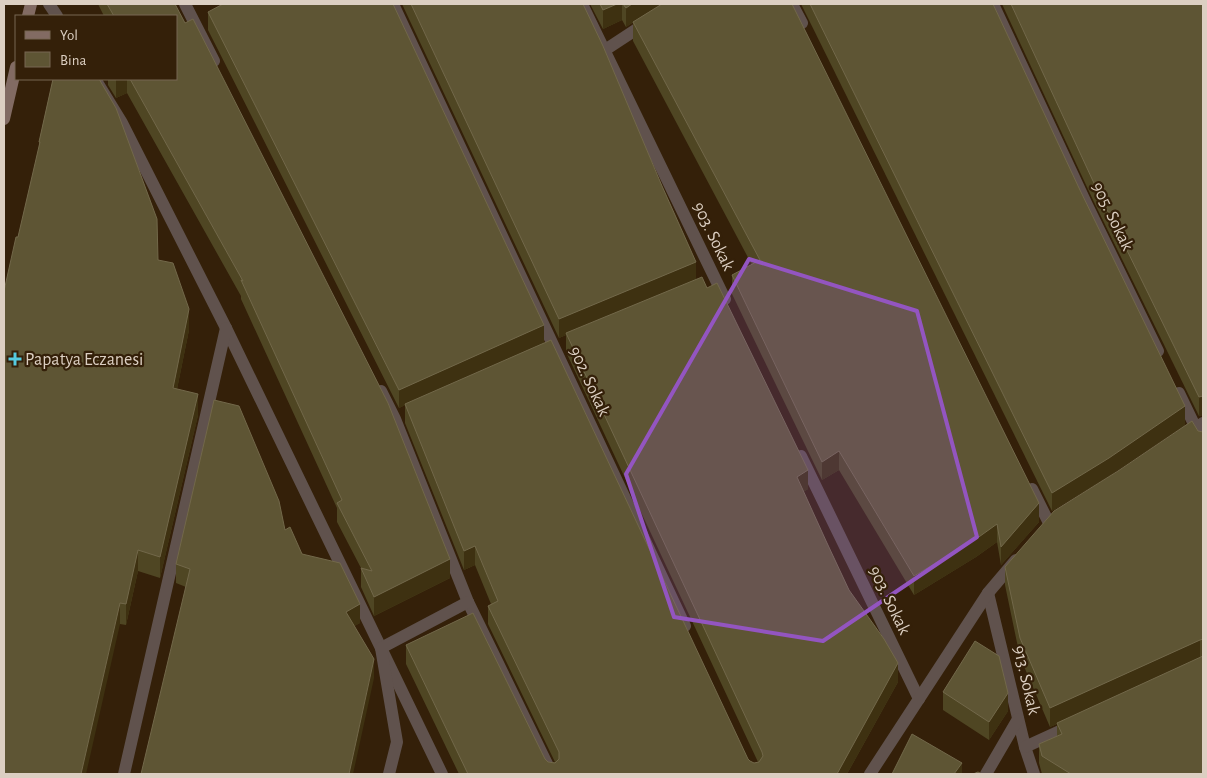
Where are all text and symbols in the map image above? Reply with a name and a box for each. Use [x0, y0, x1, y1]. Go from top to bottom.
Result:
legend [15, 15, 178, 80]
text: Yol [60, 28, 78, 43]
text: Bina [60, 53, 86, 68]
street label: 905. Sokak [1088, 179, 1137, 254]
street label: 903. Sokak [689, 199, 738, 274]
street label: 902. Sokak [565, 344, 613, 420]
place label: Papatya Eczanesi [25, 351, 143, 369]
marker: Papatya Eczanesi [9, 353, 21, 365]
street label: 903. Sokak [865, 563, 914, 638]
street label: 913. Sokak [1009, 644, 1043, 717]

